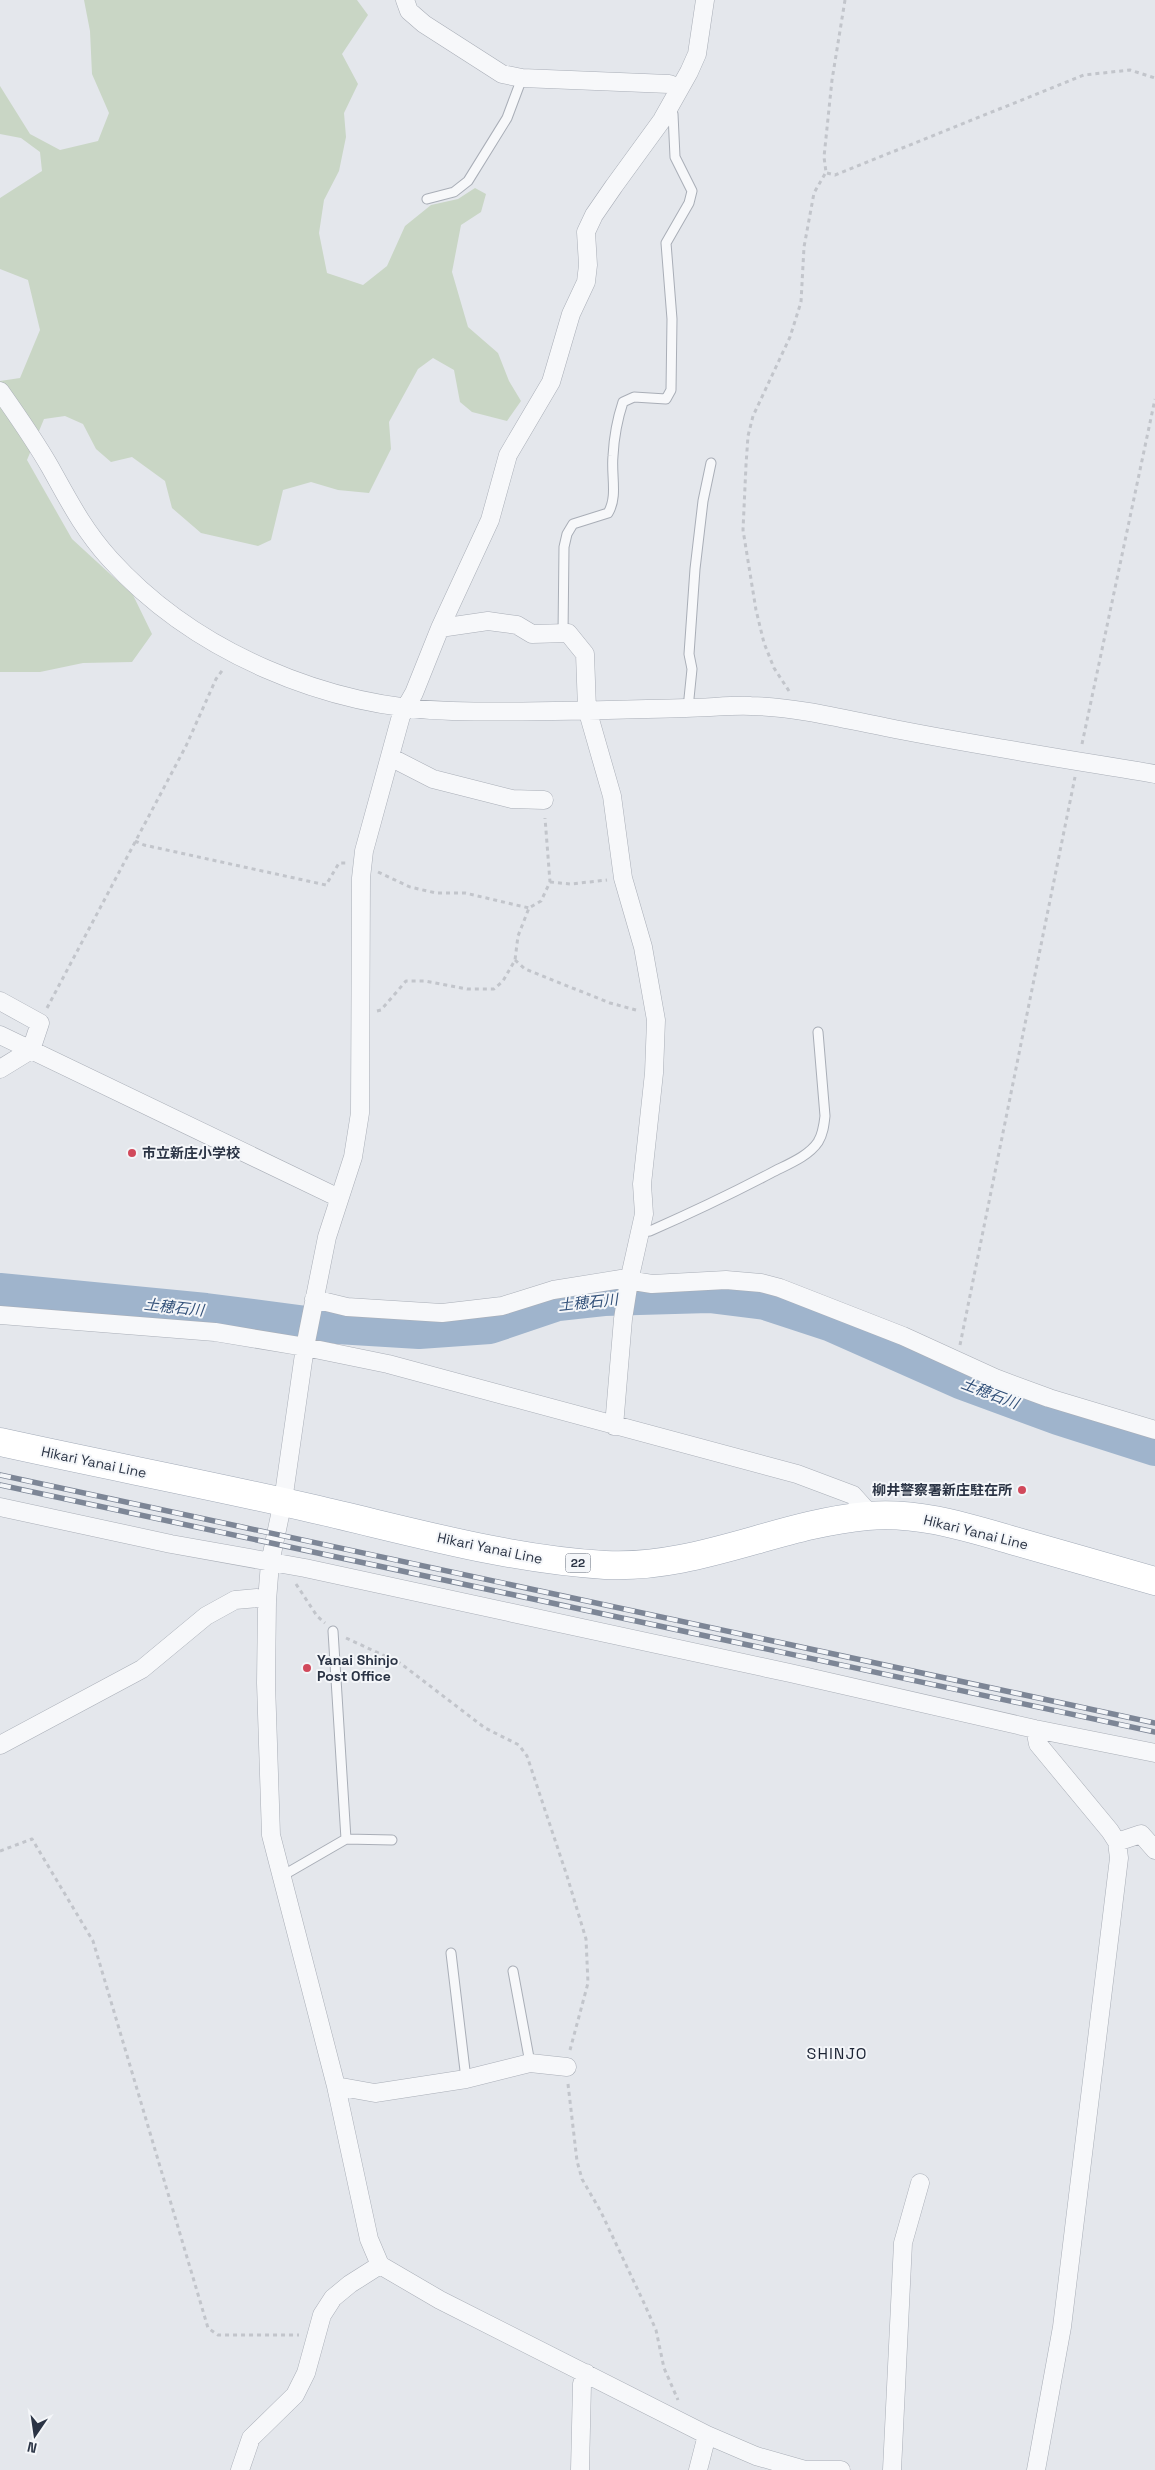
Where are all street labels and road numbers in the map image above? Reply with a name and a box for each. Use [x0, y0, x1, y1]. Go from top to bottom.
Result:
street label: Hikari Yanai Line [40, 1442, 148, 1482]
street label: Hikari Yanai Line [922, 1510, 1030, 1554]
street label: Hikari Yanai Line [436, 1528, 544, 1568]
road number: 22 [566, 1554, 590, 1572]

